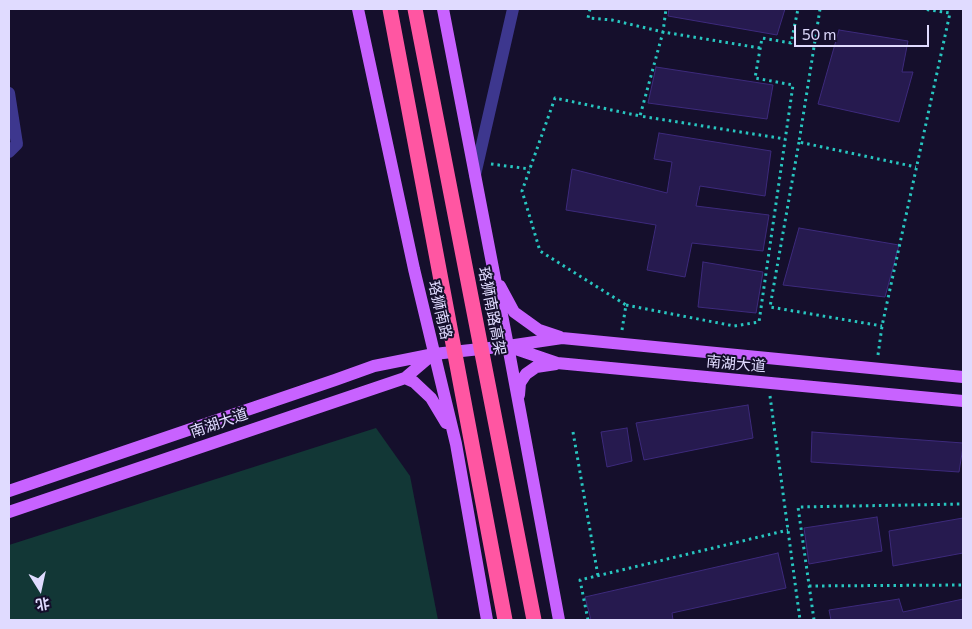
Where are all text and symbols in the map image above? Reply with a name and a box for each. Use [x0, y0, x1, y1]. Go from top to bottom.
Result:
scale bar [797, 15, 932, 47]
text: 50 m [802, 25, 836, 43]
street label: 珞狮南路高架 [475, 265, 509, 357]
street label: 珞狮南路 [424, 279, 456, 341]
street label: 南湖大道 [705, 352, 767, 376]
street label: 南湖大道 [188, 405, 250, 441]
north arrow [15, 564, 65, 614]
text: 北 [34, 595, 51, 614]

